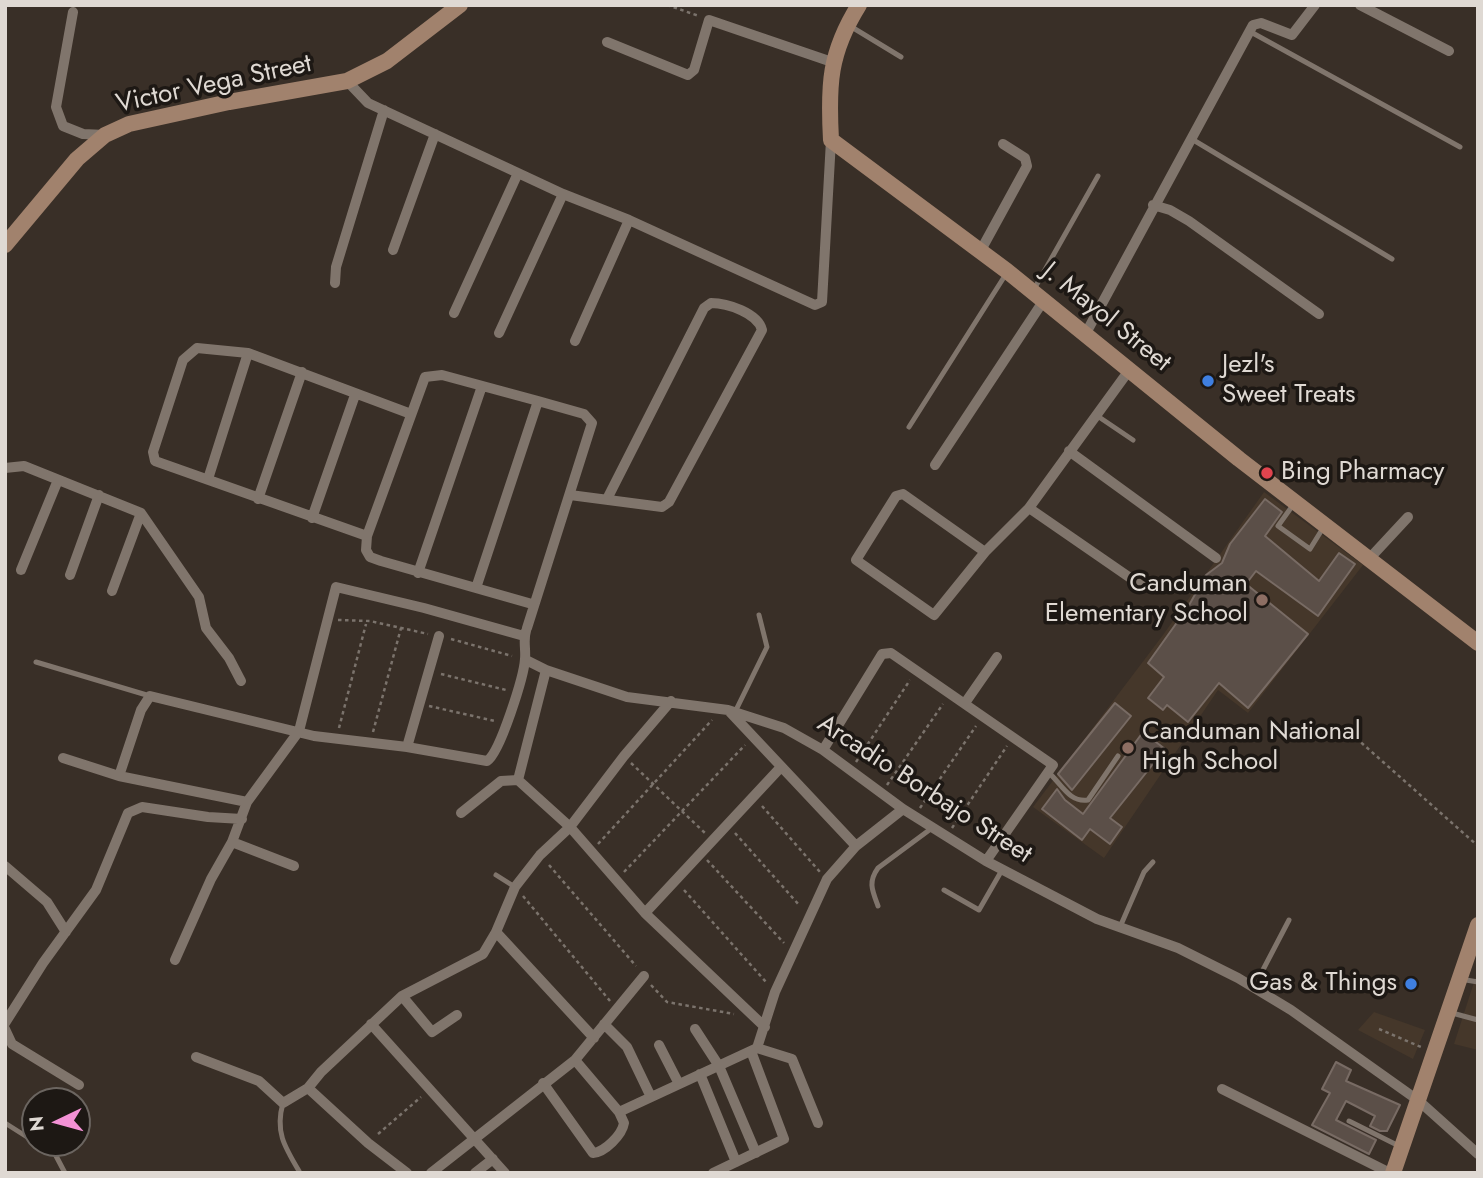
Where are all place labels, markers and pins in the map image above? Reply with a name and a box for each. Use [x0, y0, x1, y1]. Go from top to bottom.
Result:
place label: Jezl's Sweet Treats [1222, 350, 1356, 412]
marker: Jezl's Sweet Treats [1200, 373, 1216, 389]
place label: Bing Pharmacy [1281, 457, 1445, 489]
marker: Bing Pharmacy [1259, 465, 1275, 481]
place label: Canduman Elementary School [1045, 569, 1248, 630]
marker: Canduman Elementary School [1254, 592, 1270, 608]
place label: Canduman National High School [1142, 717, 1361, 778]
marker: Canduman National High School [1120, 740, 1136, 756]
place label: Gas & Things [1249, 968, 1397, 1000]
marker: Gas & Things [1403, 976, 1419, 992]

